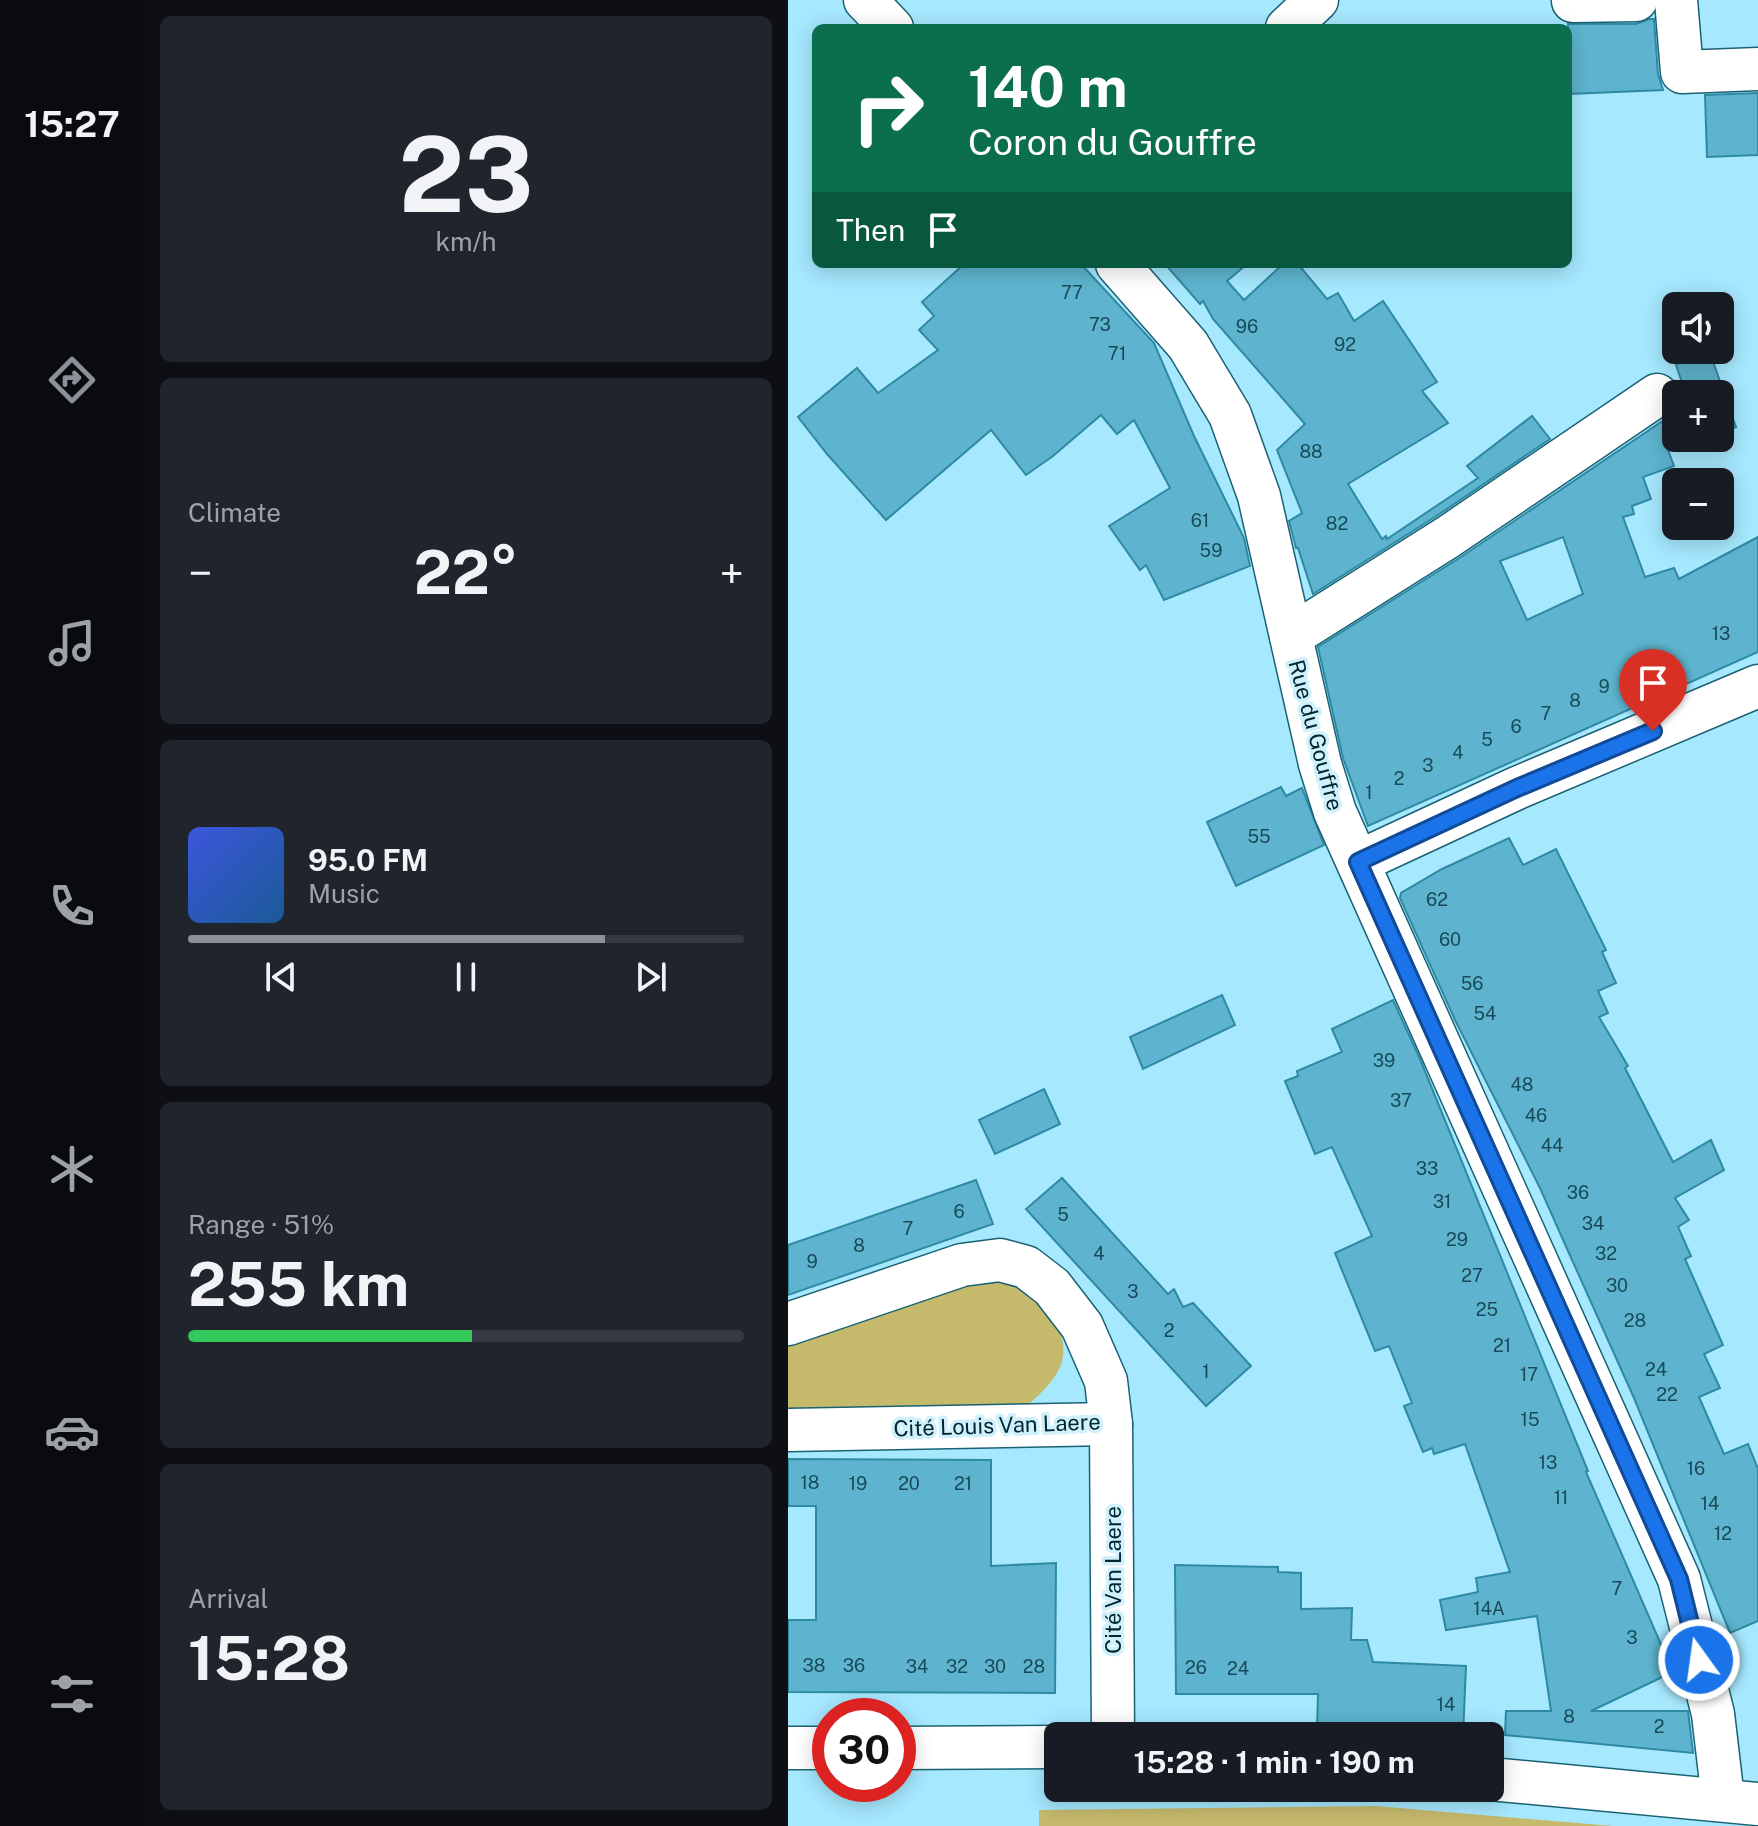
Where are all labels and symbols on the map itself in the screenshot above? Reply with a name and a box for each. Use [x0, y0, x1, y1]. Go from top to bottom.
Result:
house number: 77 [1061, 282, 1083, 303]
house number: 73 [1089, 314, 1111, 335]
house number: 96 [1236, 316, 1258, 337]
house number: 92 [1334, 334, 1356, 355]
house number: 71 [1108, 343, 1126, 364]
house number: 88 [1299, 441, 1323, 462]
house number: 61 [1191, 510, 1209, 531]
house number: 82 [1326, 513, 1348, 534]
house number: 59 [1200, 540, 1222, 561]
house number: 13 [1712, 623, 1730, 644]
pin [1619, 649, 1687, 731]
street label: Rue du Gouffre [1283, 657, 1349, 813]
house number: 9 [1598, 676, 1610, 697]
house number: 8 [1569, 690, 1581, 711]
house number: 7 [1541, 703, 1551, 724]
house number: 6 [1510, 716, 1522, 737]
house number: 5 [1481, 729, 1493, 750]
house number: 4 [1452, 742, 1464, 763]
house number: 3 [1422, 755, 1434, 776]
house number: 2 [1394, 768, 1404, 789]
house number: 1 [1365, 782, 1373, 803]
house number: 55 [1247, 826, 1271, 847]
house number: 62 [1426, 889, 1448, 910]
house number: 60 [1439, 929, 1461, 950]
house number: 56 [1461, 973, 1483, 994]
house number: 54 [1474, 1003, 1496, 1024]
house number: 39 [1373, 1050, 1395, 1071]
house number: 48 [1511, 1074, 1533, 1095]
house number: 37 [1390, 1090, 1412, 1111]
house number: 46 [1525, 1105, 1547, 1126]
house number: 44 [1541, 1135, 1563, 1156]
house number: 33 [1416, 1158, 1438, 1179]
house number: 36 [1567, 1182, 1589, 1203]
house number: 31 [1433, 1191, 1451, 1212]
house number: 6 [953, 1201, 965, 1222]
house number: 5 [1057, 1204, 1069, 1225]
house number: 34 [1582, 1213, 1604, 1234]
house number: 7 [903, 1218, 913, 1239]
house number: 29 [1446, 1229, 1468, 1250]
house number: 8 [853, 1235, 865, 1256]
house number: 4 [1093, 1243, 1105, 1264]
house number: 32 [1595, 1243, 1617, 1264]
house number: 9 [806, 1251, 818, 1272]
house number: 27 [1461, 1265, 1483, 1286]
house number: 30 [1606, 1275, 1628, 1296]
house number: 3 [1127, 1281, 1139, 1302]
house number: 25 [1476, 1299, 1498, 1320]
house number: 28 [1624, 1310, 1646, 1331]
house number: 2 [1164, 1320, 1174, 1341]
house number: 21 [1493, 1335, 1511, 1356]
house number: 24 [1645, 1359, 1667, 1380]
house number: 1 [1202, 1361, 1210, 1382]
house number: 17 [1520, 1364, 1538, 1385]
house number: 22 [1656, 1384, 1678, 1405]
street label: Cité Louis Van Laere [893, 1408, 1101, 1442]
house number: 15 [1521, 1409, 1539, 1430]
house number: 13 [1539, 1452, 1557, 1473]
house number: 16 [1687, 1458, 1705, 1479]
house number: 18 [801, 1472, 819, 1493]
house number: 19 [849, 1473, 867, 1494]
house number: 20 [898, 1473, 920, 1494]
house number: 21 [954, 1473, 972, 1494]
house number: 11 [1554, 1487, 1568, 1508]
house number: 14 [1701, 1493, 1719, 1514]
street label: Cité Van Laere [1100, 1506, 1126, 1654]
house number: 12 [1714, 1523, 1732, 1544]
house number: 7 [1612, 1578, 1622, 1599]
house number: 14A [1473, 1598, 1505, 1619]
position arrow [1657, 1618, 1741, 1702]
house number: 3 [1626, 1627, 1638, 1648]
house number: 38 [803, 1655, 825, 1676]
house number: 36 [843, 1655, 865, 1676]
house number: 34 [906, 1656, 928, 1677]
house number: 32 [946, 1656, 968, 1677]
house number: 30 [984, 1656, 1006, 1677]
house number: 28 [1023, 1656, 1045, 1677]
house number: 26 [1185, 1657, 1207, 1678]
house number: 24 [1227, 1658, 1249, 1679]
house number: 14 [1437, 1694, 1455, 1715]
speed limit sign: 30 [812, 1698, 916, 1802]
house number: 8 [1563, 1706, 1575, 1727]
house number: 2 [1654, 1716, 1664, 1737]

